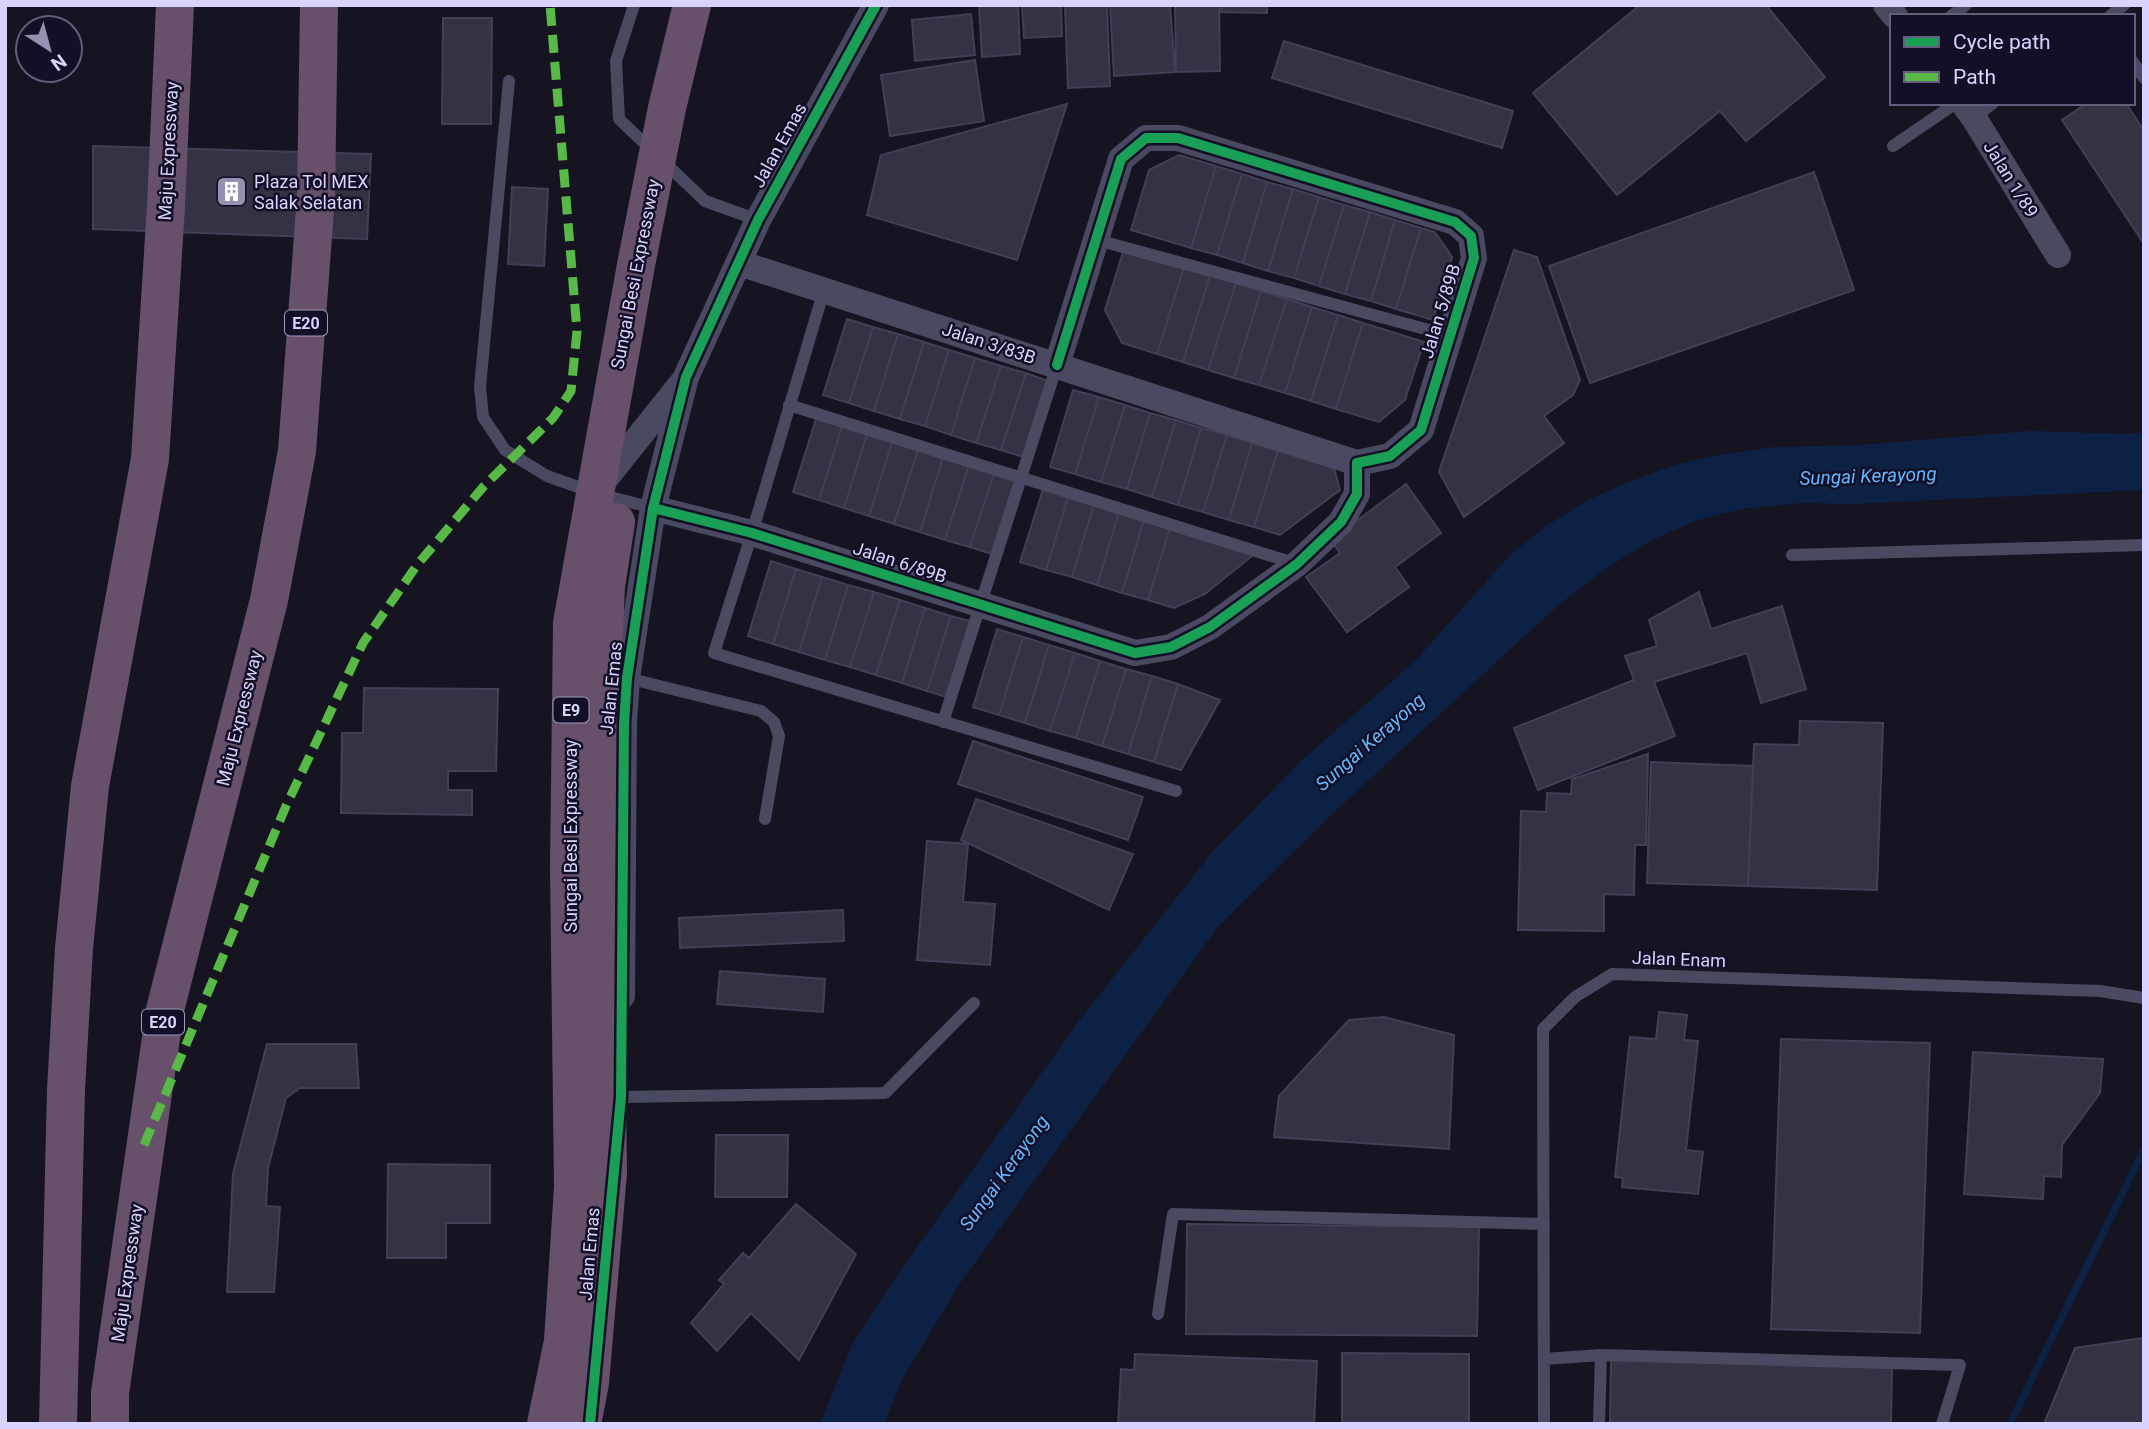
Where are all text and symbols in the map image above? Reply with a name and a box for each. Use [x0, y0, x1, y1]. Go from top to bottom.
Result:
north arrow [14, 14, 84, 84]
legend [1890, 14, 2135, 105]
text: Cycle path [1953, 30, 2051, 54]
text: N [47, 49, 71, 76]
text: Path [1953, 65, 1996, 89]
street label: Maju Expressway [154, 80, 182, 221]
street label: Jalan Emas [747, 99, 811, 191]
street label: Jalan 1/89 [1979, 137, 2043, 221]
place label: Plaza Tol MEX Salak Selatan [254, 171, 369, 213]
building icon: Plaza Tol MEX Salak Selatan [214, 174, 248, 208]
street label: Sungai Besi Expressway [606, 177, 664, 371]
street label: Jalan 5/89B [1416, 261, 1464, 361]
road number: E20 [285, 310, 327, 336]
street label: Jalan 3/83B [939, 318, 1039, 368]
water label: Sungai Kerayong [1799, 462, 1937, 490]
street label: Jalan 6/89B [850, 537, 950, 587]
street label: Jalan Emas [596, 640, 626, 736]
street label: Maju Expressway [212, 647, 266, 788]
water label: Sungai Kerayong [1311, 688, 1429, 796]
road number: E9 [554, 698, 588, 722]
street label: Sungai Besi Expressway [560, 739, 581, 933]
street label: Jalan Enam [1632, 947, 1726, 971]
road number: E20 [142, 1010, 184, 1034]
water label: Sungai Kerayong [954, 1111, 1054, 1235]
street label: Maju Expressway [107, 1202, 147, 1343]
street label: Jalan Emas [574, 1207, 604, 1301]

